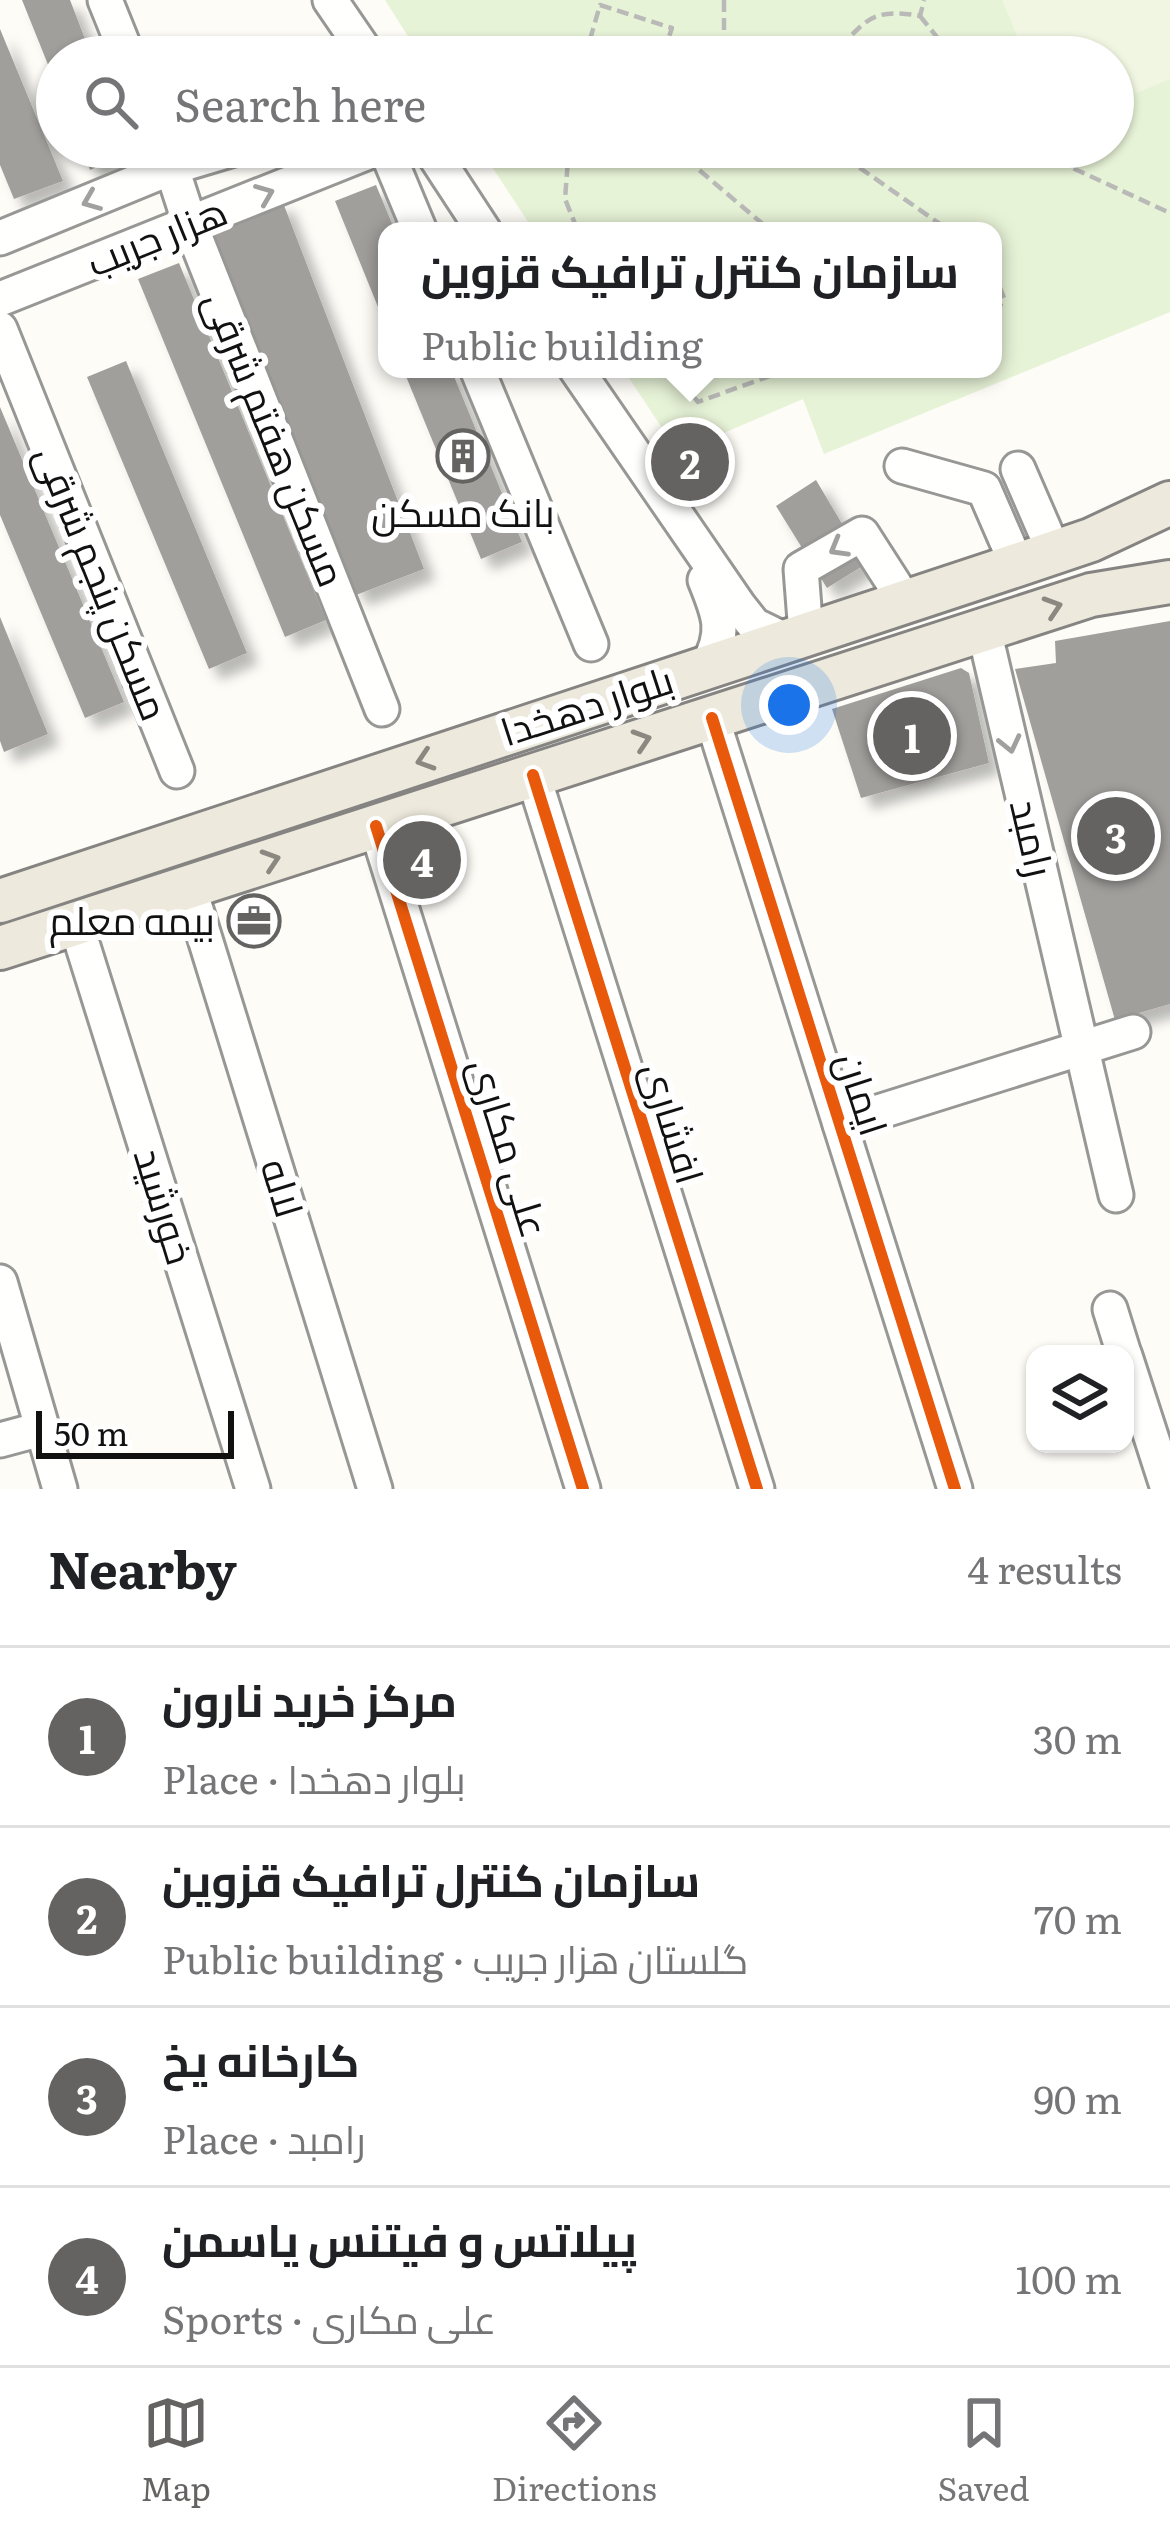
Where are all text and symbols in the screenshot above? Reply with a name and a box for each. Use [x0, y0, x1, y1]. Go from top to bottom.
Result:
search box [36, 36, 1134, 168]
icon: search [78, 69, 144, 135]
text: Search here [174, 69, 426, 136]
street label: هزار جریب [77, 180, 235, 289]
one-way arrow [253, 183, 274, 208]
one-way arrow [81, 187, 102, 211]
popup [378, 222, 1002, 378]
text: سازمان کنترل ترافیک قزوین [421, 235, 959, 302]
street label: مسکن هفتم شرقی [191, 281, 363, 595]
text: Public building [421, 314, 703, 372]
pin: 2 [651, 417, 729, 507]
building icon: بانک مسکن [435, 428, 491, 484]
street label: مسکن پنجم شرقی [22, 436, 186, 728]
place label: بانک مسکن [371, 481, 555, 539]
one-way arrow [829, 533, 851, 556]
one-way arrow [1042, 597, 1063, 622]
street label: بلوار دهخدا [492, 648, 680, 758]
your location [759, 675, 819, 735]
pin: 1 [873, 691, 951, 781]
one-way arrow [631, 730, 652, 755]
one-way arrow [996, 733, 1021, 753]
one-way arrow [415, 745, 436, 770]
pin: 3 [1077, 791, 1155, 881]
street label: رامبد [998, 793, 1072, 882]
pin: 4 [383, 815, 461, 905]
one-way arrow [260, 850, 281, 875]
place label: بیمه معلم [49, 889, 215, 948]
office icon: بیمه معلم [226, 893, 282, 949]
street label: ایمان [824, 1044, 906, 1142]
street label: علی مکاری [457, 1050, 567, 1244]
street label: افشاری [630, 1054, 722, 1190]
street label: خورشید [122, 1140, 212, 1271]
street label: لاله [249, 1151, 321, 1224]
map controls [1026, 1345, 1134, 1453]
button: layers [1026, 1345, 1134, 1453]
scale bar [36, 1405, 234, 1458]
text: 50 m [54, 1407, 128, 1456]
text: Nearby [48, 1529, 237, 1605]
text: 4 results [968, 1538, 1122, 1596]
text: مرکز خرید نارون [162, 1664, 457, 1731]
text: 1 [79, 1708, 95, 1766]
text: 30 m [1033, 1708, 1122, 1766]
text: Place · بلوار دهخدا [162, 1748, 466, 1806]
text: سازمان کنترل ترافیک قزوین [162, 1844, 700, 1911]
text: 2 [77, 1888, 97, 1946]
text: 70 m [1034, 1888, 1122, 1946]
text: Public building · گلستان هزار جریب [162, 1928, 748, 1986]
text: کارخانه یخ [162, 2024, 359, 2091]
text: 3 [76, 2068, 98, 2126]
text: 90 m [1033, 2068, 1122, 2126]
text: Place · رامبد [162, 2108, 366, 2166]
text: پیلاتس و فیتنس یاسمن [162, 2204, 637, 2271]
text: 4 [75, 2248, 99, 2306]
text: 100 m [1015, 2248, 1122, 2306]
text: Sports · علی مکاری [162, 2288, 496, 2346]
tab: Map [140, 2390, 211, 2511]
tab: Directions [492, 2390, 657, 2511]
tab: Saved [938, 2390, 1030, 2511]

